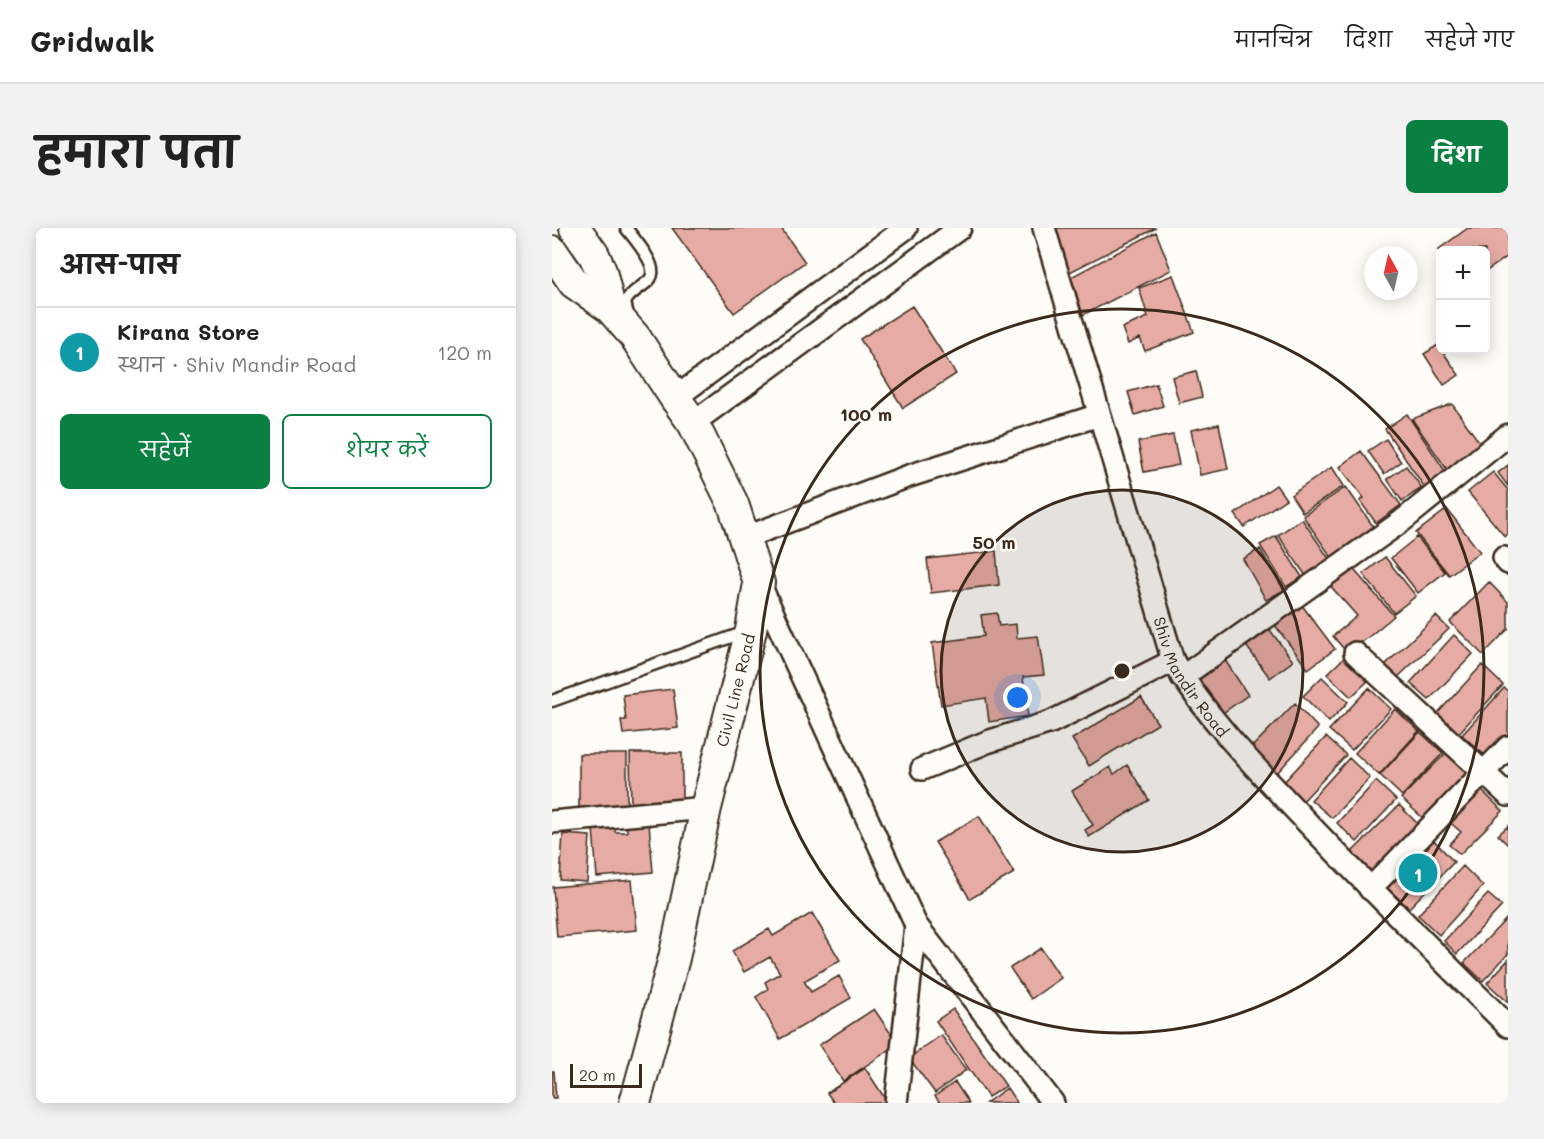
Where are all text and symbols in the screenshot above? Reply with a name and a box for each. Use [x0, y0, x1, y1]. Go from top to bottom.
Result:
text: Gridwalk [30, 23, 155, 59]
text: मानचित्र [1235, 25, 1312, 52]
text: दिशा [1345, 25, 1392, 52]
text: सहेजे गए [1425, 25, 1514, 52]
button: दिशा [1406, 120, 1508, 193]
text: हमारा पता [36, 123, 238, 178]
north arrow [1364, 246, 1418, 300]
map controls [1436, 246, 1490, 354]
button: + [1436, 246, 1490, 300]
text: आस-पास [60, 247, 179, 281]
button: − [1436, 300, 1490, 354]
text: Kirana Store [117, 317, 259, 346]
text: 1 [75, 339, 84, 365]
text: 120 m [437, 339, 492, 365]
text: स्थान · Shiv Mandir Road [117, 351, 356, 377]
text: 100 m [840, 402, 892, 426]
button: सहेजें [60, 414, 270, 489]
button: शेयर करें [282, 414, 492, 489]
text: 50 m [973, 530, 1015, 554]
street label: Shiv Mandir Road [1150, 614, 1234, 741]
street label: Civil Line Road [711, 631, 759, 749]
centre of rings [1112, 661, 1132, 681]
your location [1003, 683, 1032, 712]
pin: 1 [1398, 850, 1438, 896]
scale bar [570, 1061, 642, 1088]
text: 20 m [579, 1064, 616, 1085]

